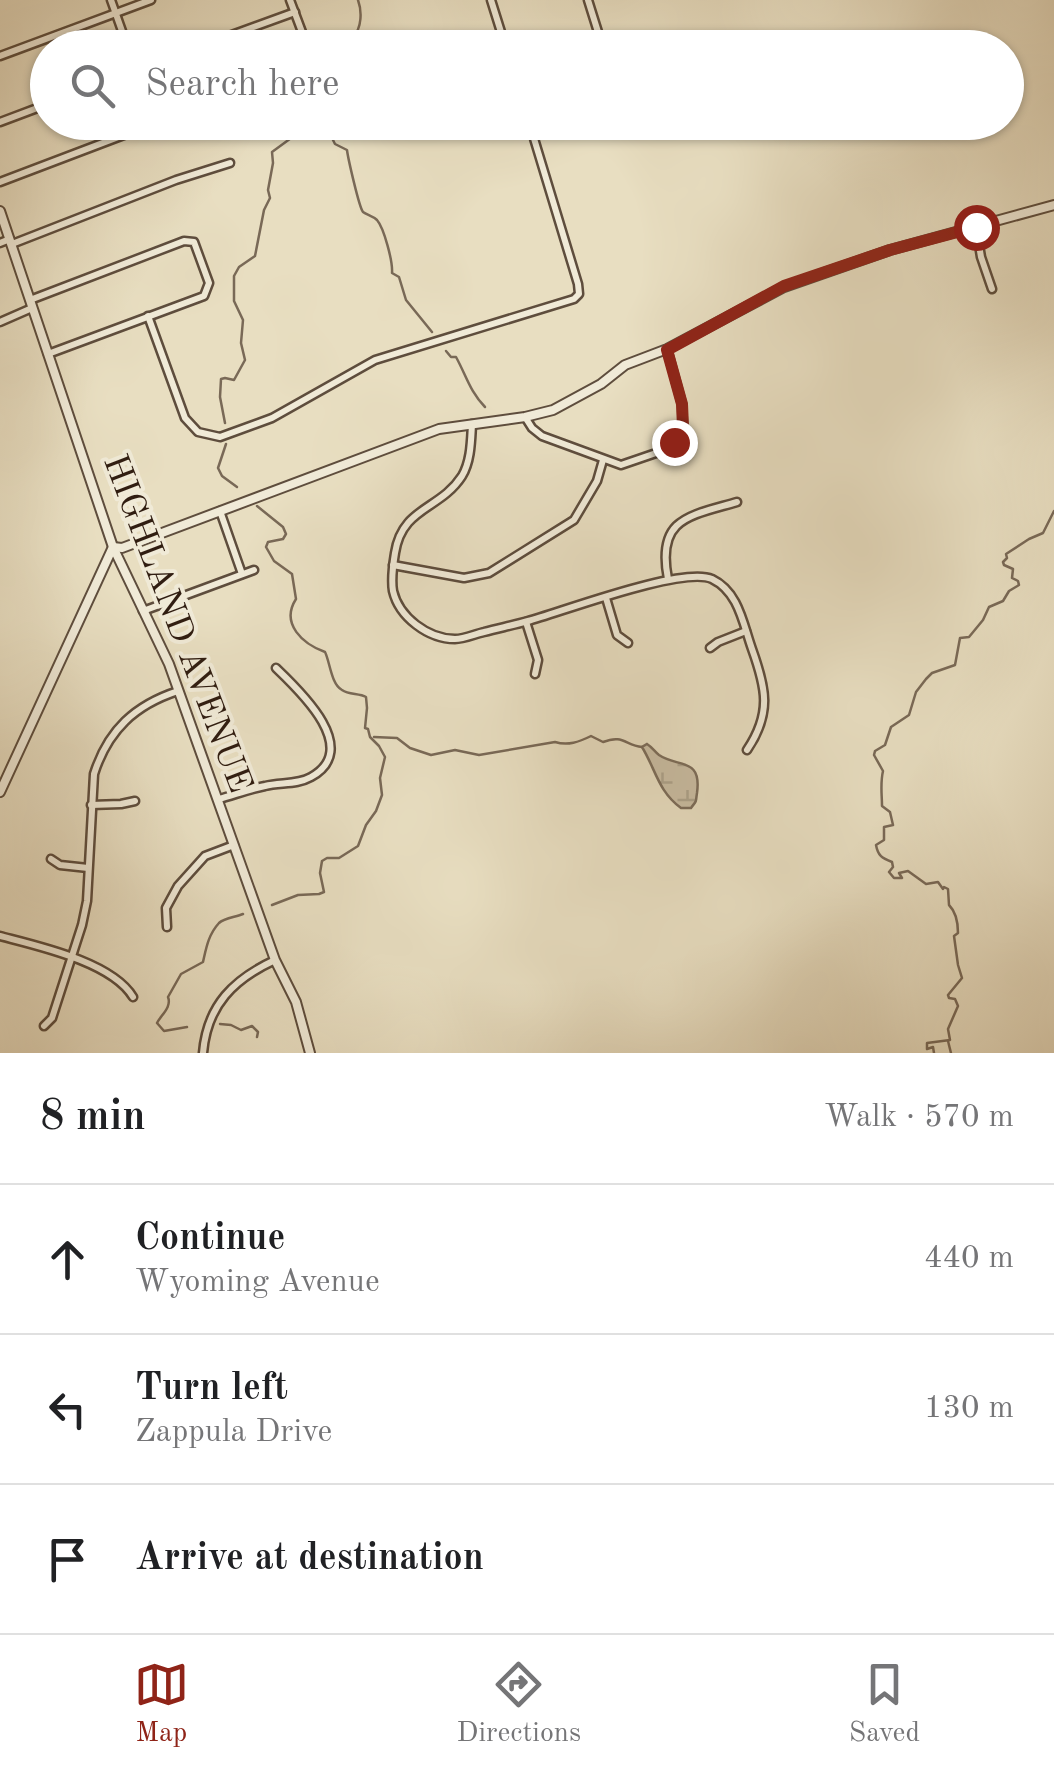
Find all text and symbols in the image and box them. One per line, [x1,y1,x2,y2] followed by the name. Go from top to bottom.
[30,30,1024,140] search box
[65,58,120,113] icon: search
[145,66,340,104] text: Search here
[954,205,1000,251] route start
[652,420,698,466] route end
[96,450,257,798] street label: HIGHLAND AVENUE
[40,1097,146,1139] text: 8 min
[824,1102,1014,1134] text: Walk · 570 m
[135,1220,285,1258] text: Continue
[40,1232,95,1287] icon: ahead
[924,1243,1014,1275] text: 440 m
[135,1267,380,1299] text: Wyoming Avenue
[135,1370,288,1408] text: Turn left
[40,1382,95,1437] icon: left
[924,1393,1014,1425] text: 130 m
[135,1417,332,1449] text: Zappula Drive
[40,1532,95,1587] icon: arrive
[135,1540,484,1578] text: Arrive at destination
[134,1657,189,1752] tab: Map
[457,1657,581,1752] tab: Directions
[849,1657,920,1752] tab: Saved

